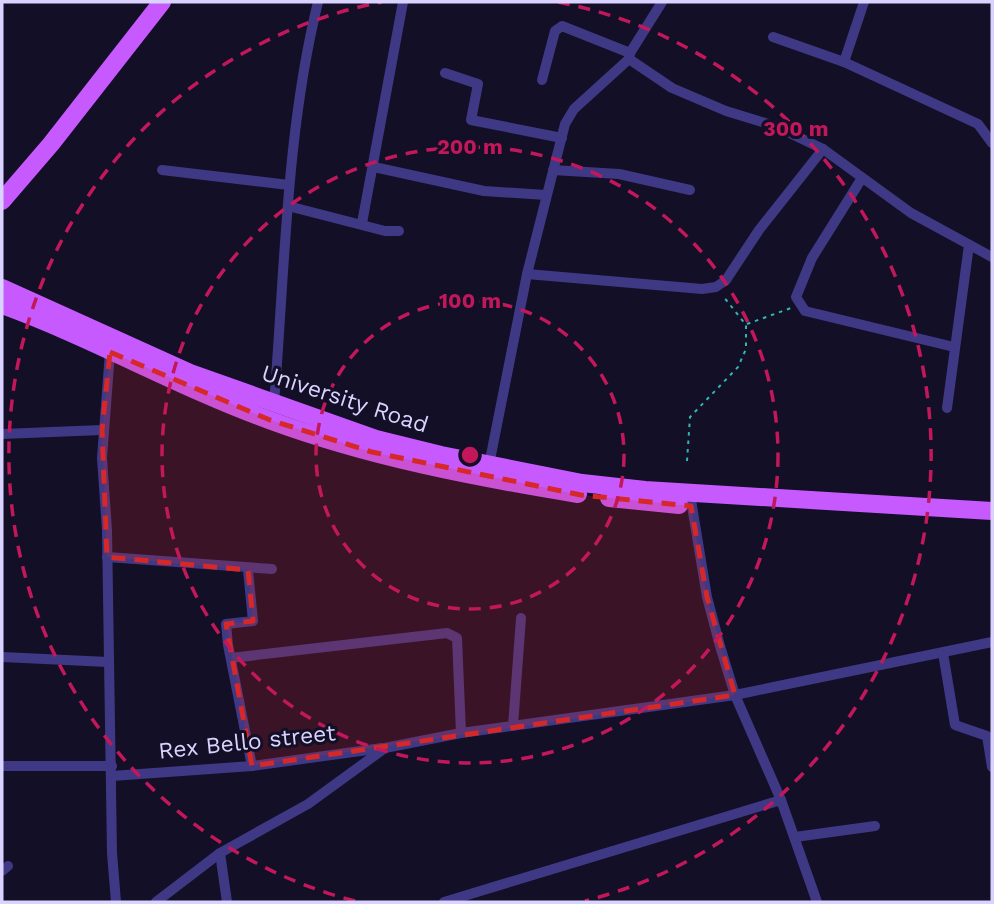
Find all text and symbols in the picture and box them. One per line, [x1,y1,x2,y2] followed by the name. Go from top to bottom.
[763,116,829,141] text: 300 m
[437,134,503,159] text: 200 m
[439,288,501,313] text: 100 m
[258,359,432,439] street label: University Road
[458,443,482,467] centre of rings
[157,719,337,765] street label: Rex Bello street

